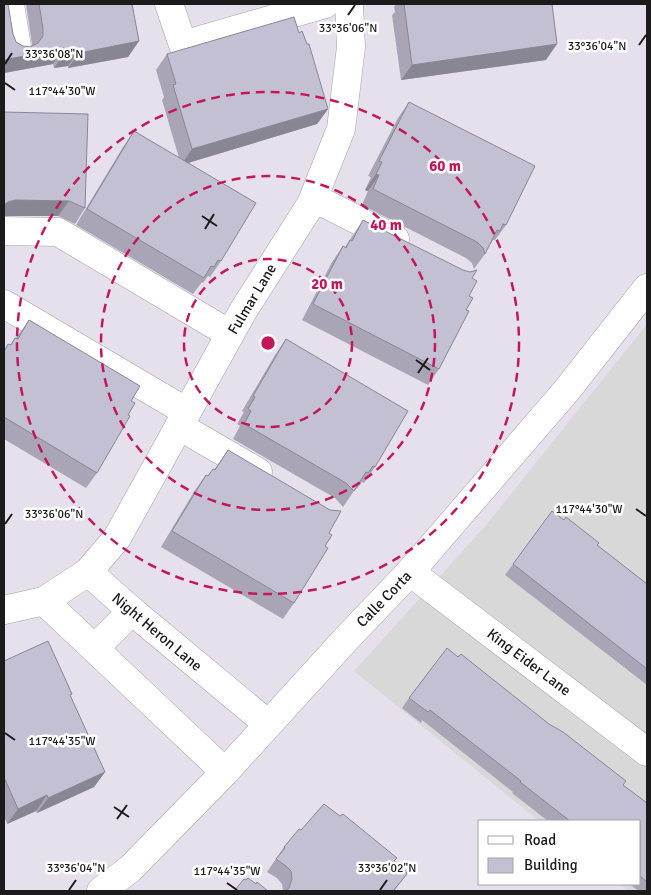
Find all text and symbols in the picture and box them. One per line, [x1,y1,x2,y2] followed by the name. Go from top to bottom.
[319,21,377,36] text: 33°36'06"N
[568,39,626,54] text: 33°36'04"N
[25,47,83,62] text: 33°36'08"N
[28,84,96,99] text: 117°44'30"W
[429,157,461,175] text: 60 m
[370,216,402,234] text: 40 m
[224,260,280,338] street label: Fulmar Lane
[311,275,343,293] text: 20 m
[259,334,277,352] centre of rings
[555,502,623,517] text: 117°44'30"W
[25,507,83,522] text: 33°36'06"N
[353,567,415,631] street label: Calle Corta
[108,589,206,675] street label: Night Heron Lane
[484,625,574,699] street label: King Eider Lane
[28,734,96,749] text: 117°44'35"W
[478,820,641,885] legend
[524,831,556,849] text: Road
[524,856,578,874] text: Building
[47,861,105,876] text: 33°36'04"N
[358,861,416,876] text: 33°36'02"N
[193,864,261,879] text: 117°44'35"W

